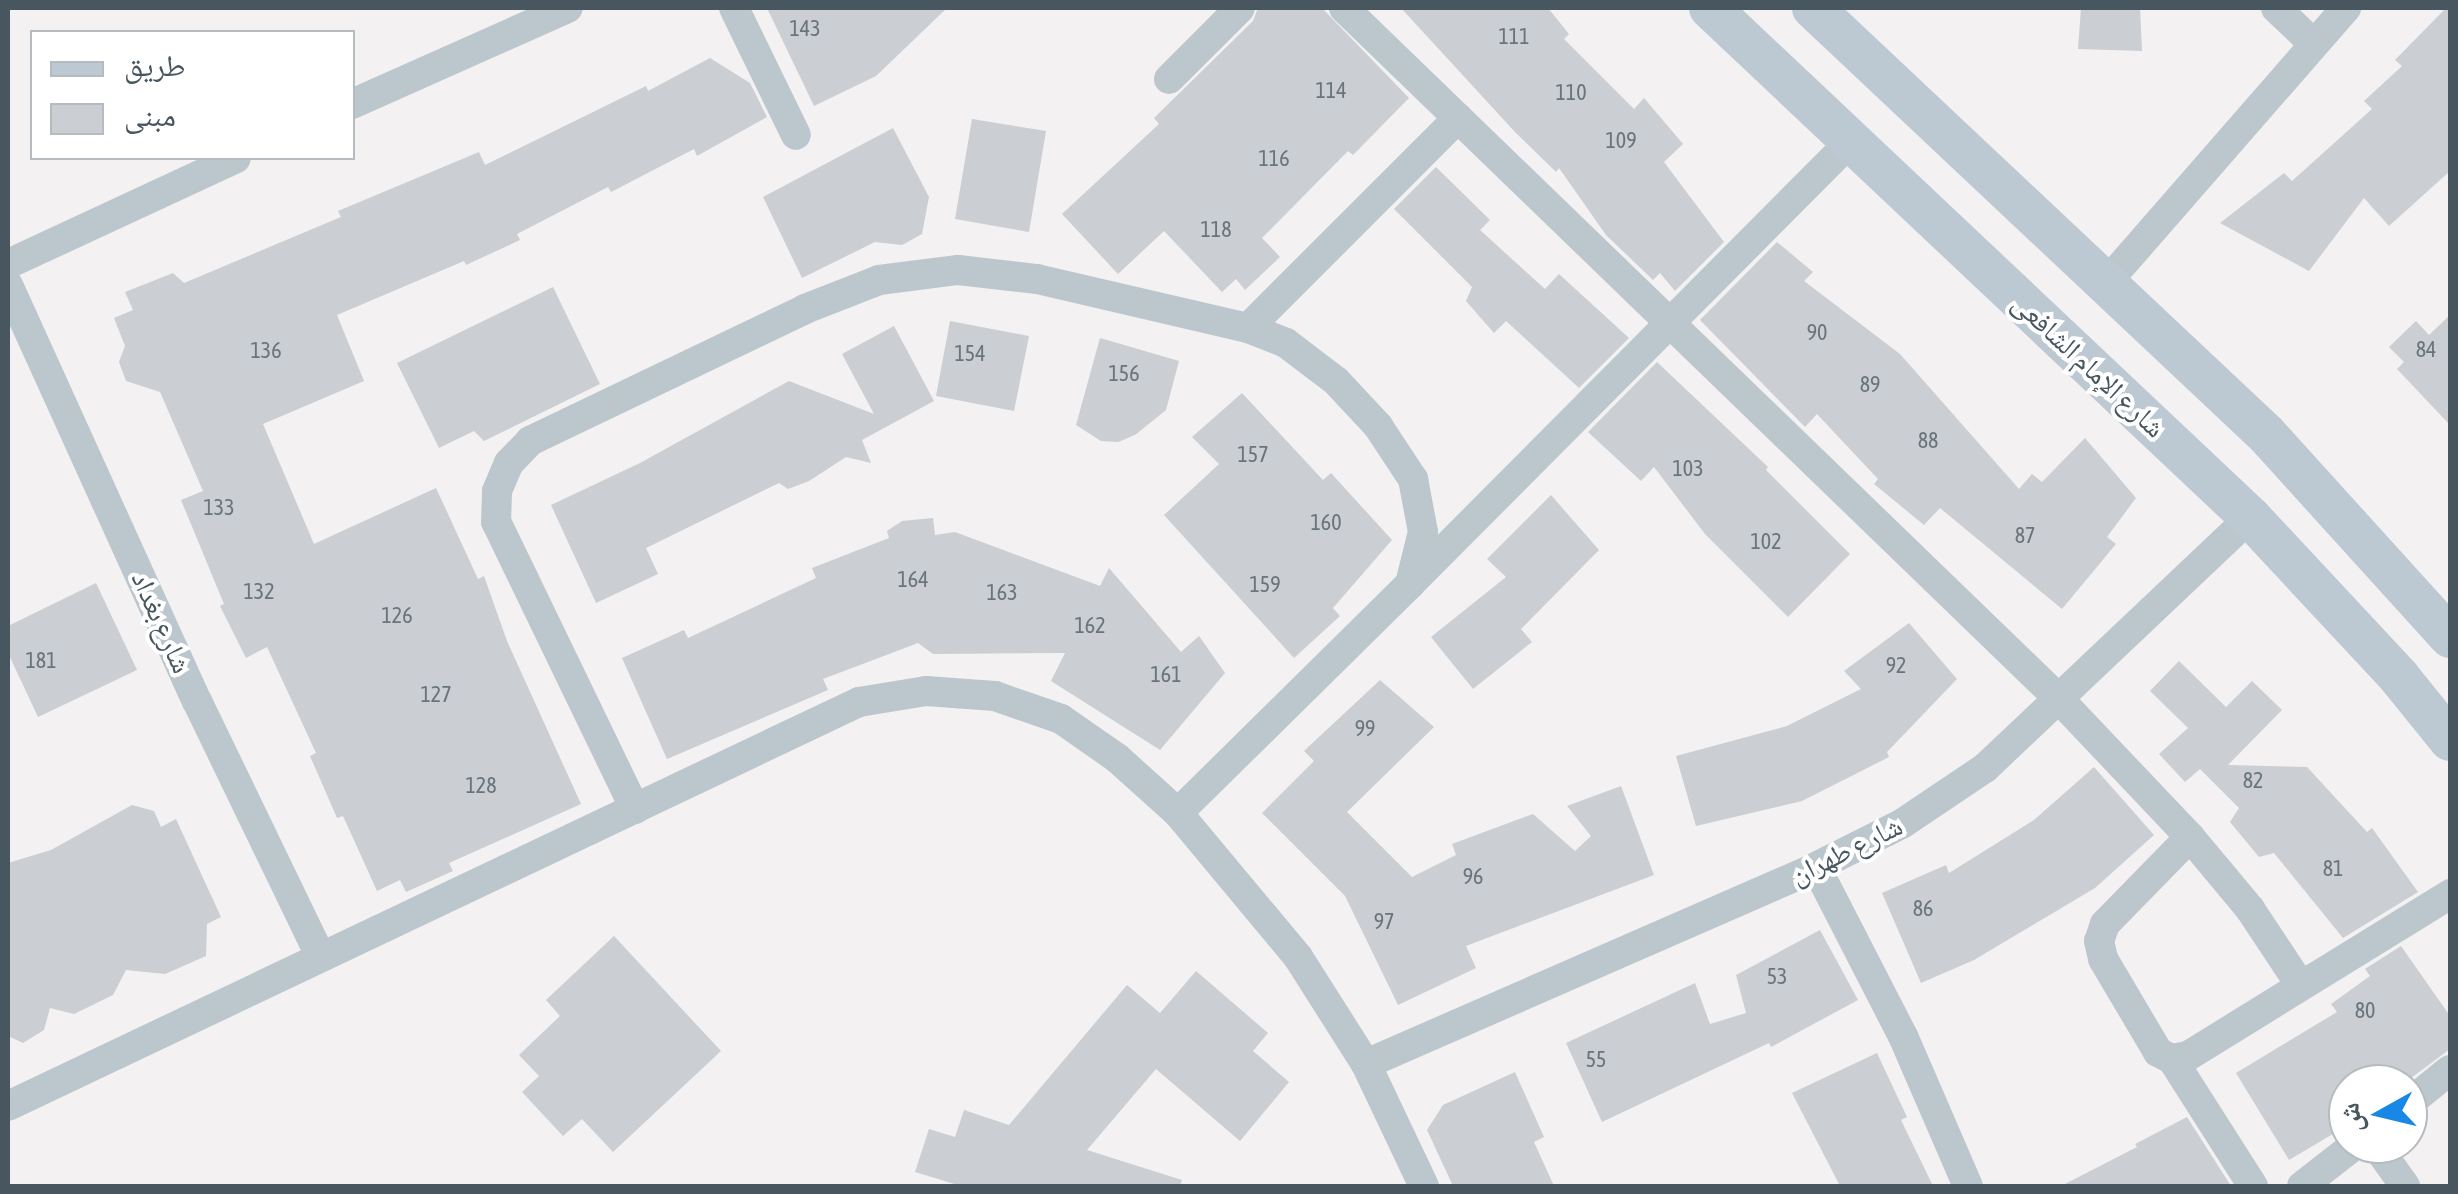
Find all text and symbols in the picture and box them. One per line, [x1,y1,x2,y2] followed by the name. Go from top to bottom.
[789,16,821,42] house number: 143
[1498,24,1530,50] house number: 111
[30,30,355,160] legend
[124,48,185,82] text: طريق
[1315,78,1347,104] house number: 114
[1555,80,1587,106] house number: 110
[124,98,176,132] text: مبنى
[1605,128,1637,154] house number: 109
[1258,146,1290,172] house number: 116
[1200,217,1232,243] house number: 118
[2006,286,2172,444] street label: شارع الإمام الشافعى
[1807,320,1827,346] house number: 90
[2416,337,2436,363] house number: 84
[250,338,282,364] house number: 136
[954,341,986,367] house number: 154
[1108,361,1140,387] house number: 156
[1860,372,1880,398] house number: 89
[1918,428,1938,454] house number: 88
[1237,442,1269,468] house number: 157
[1672,456,1704,482] house number: 103
[203,495,235,521] house number: 133
[1310,510,1342,536] house number: 160
[2015,523,2035,549] house number: 87
[1750,529,1782,555] house number: 102
[125,566,199,678] street label: شارع بغداد
[897,567,929,593] house number: 164
[1249,572,1281,598] house number: 159
[243,579,275,605] house number: 132
[986,580,1018,606] house number: 163
[381,603,413,629] house number: 126
[1074,613,1106,639] house number: 162
[25,648,57,674] house number: 181
[1886,653,1906,679] house number: 92
[1150,662,1182,688] house number: 161
[420,682,452,708] house number: 127
[1355,716,1375,742] house number: 99
[2243,768,2263,794] house number: 82
[465,773,497,799] house number: 128
[1784,808,1908,892] street label: شارع طهران
[2323,856,2343,882] house number: 81
[1463,864,1483,890] house number: 96
[1913,896,1933,922] house number: 86
[1374,909,1394,935] house number: 97
[1767,964,1787,990] house number: 53
[2355,998,2375,1024] house number: 80
[1586,1047,1606,1073] house number: 55
[2328,1064,2428,1164] north arrow
[2332,1101,2368,1135] text: ش

